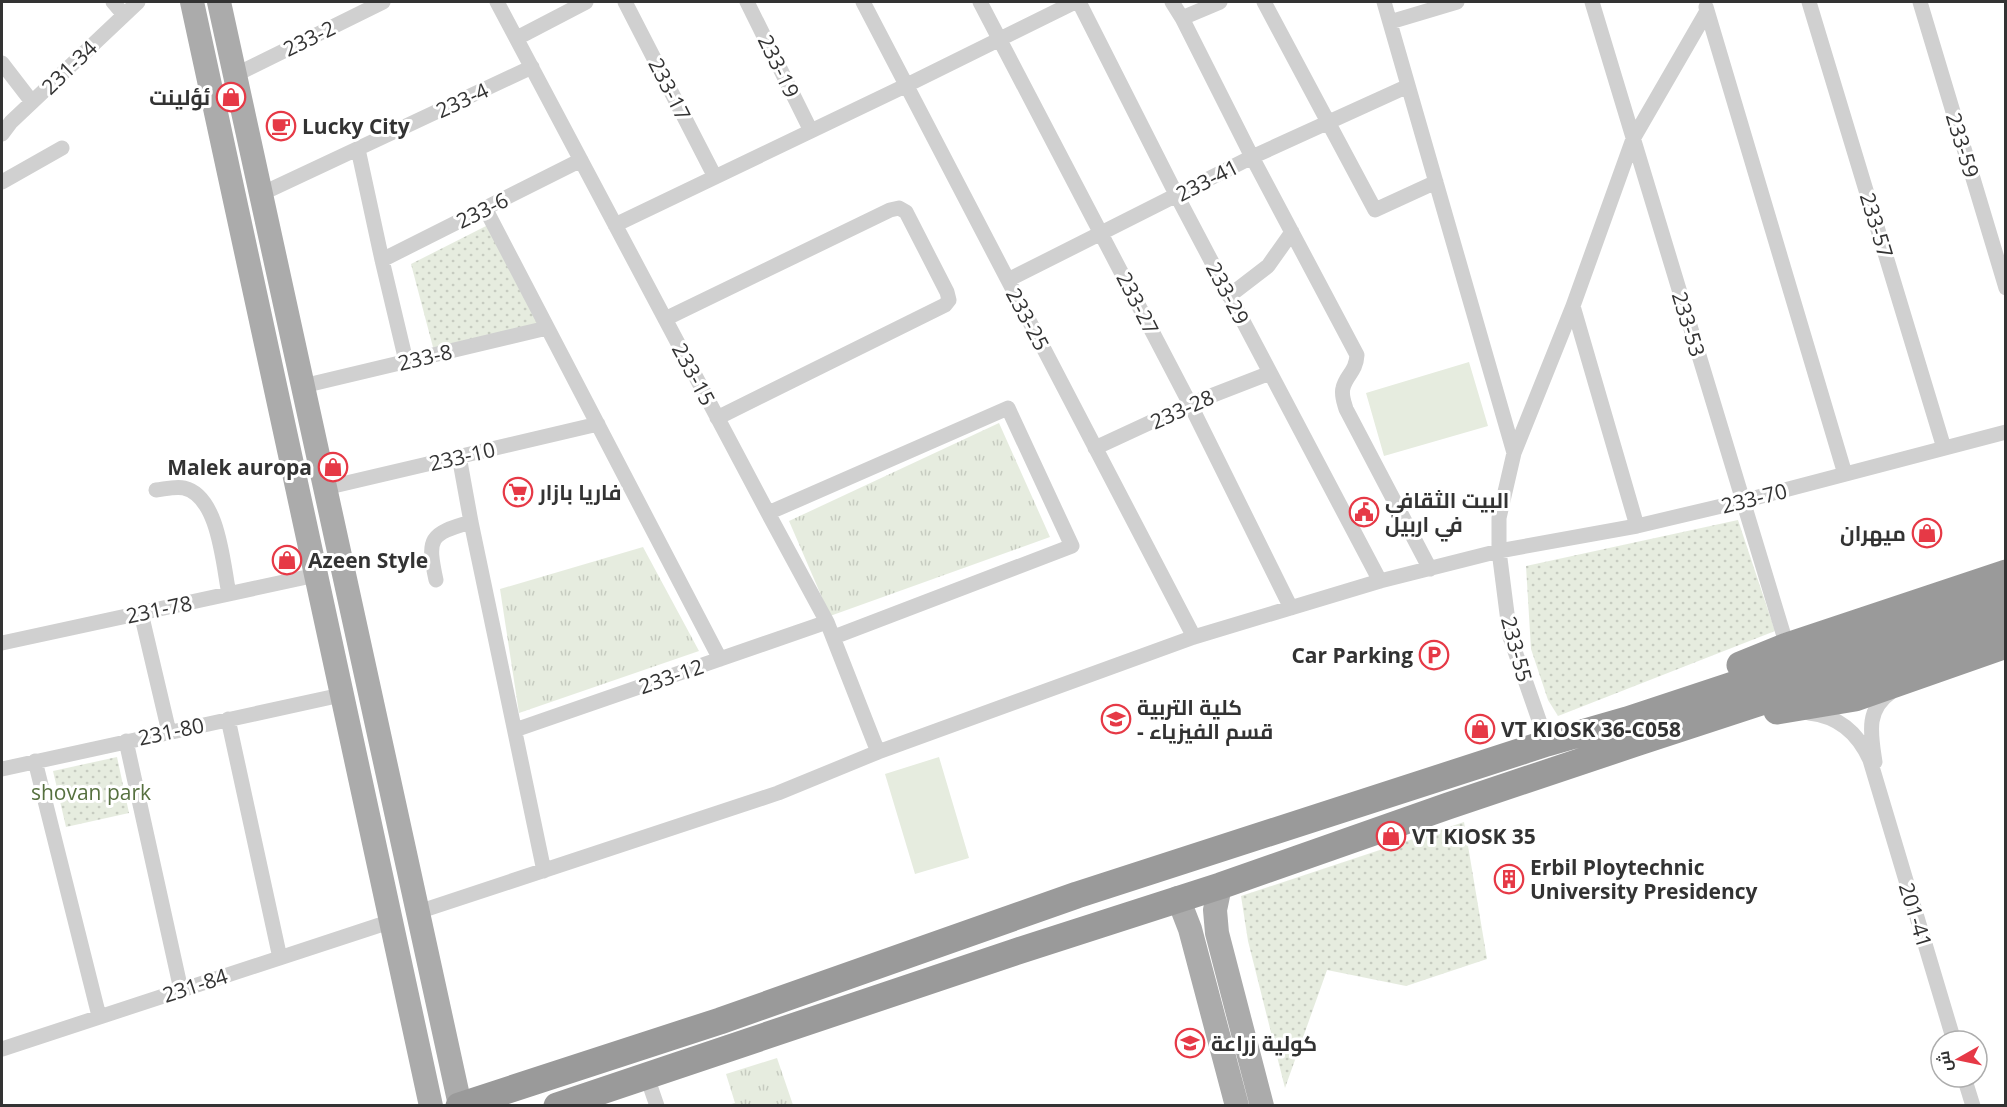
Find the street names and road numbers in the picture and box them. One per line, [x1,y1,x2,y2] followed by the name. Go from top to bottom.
[278,13,340,63] street label: 233-2
[752,30,806,102] street label: 233-19
[35,34,103,100] street label: 231-34
[642,53,698,125] street label: 233-17
[431,76,493,124] street label: 233-4
[1940,109,1986,181] street label: 233-59
[1171,152,1243,208] street label: 233-41
[451,185,513,235] street label: 233-6
[1854,189,1900,261] street label: 233-57
[1200,257,1256,329] street label: 233-29
[1110,267,1166,339] street label: 233-27
[1000,283,1056,355] street label: 233-25
[1666,288,1712,360] street label: 233-53
[395,337,455,377] street label: 233-8
[666,338,722,410] street label: 233-15
[1146,383,1218,435] street label: 233-28
[426,435,498,477] street label: 233-10
[1718,476,1790,520] street label: 233-70
[123,588,195,630] street label: 231-78
[1495,613,1539,685] street label: 233-55
[635,652,707,700] street label: 233-12
[135,710,207,752] street label: 231-80
[1893,879,1939,951] street label: 201-41
[159,961,231,1009] street label: 231-84

